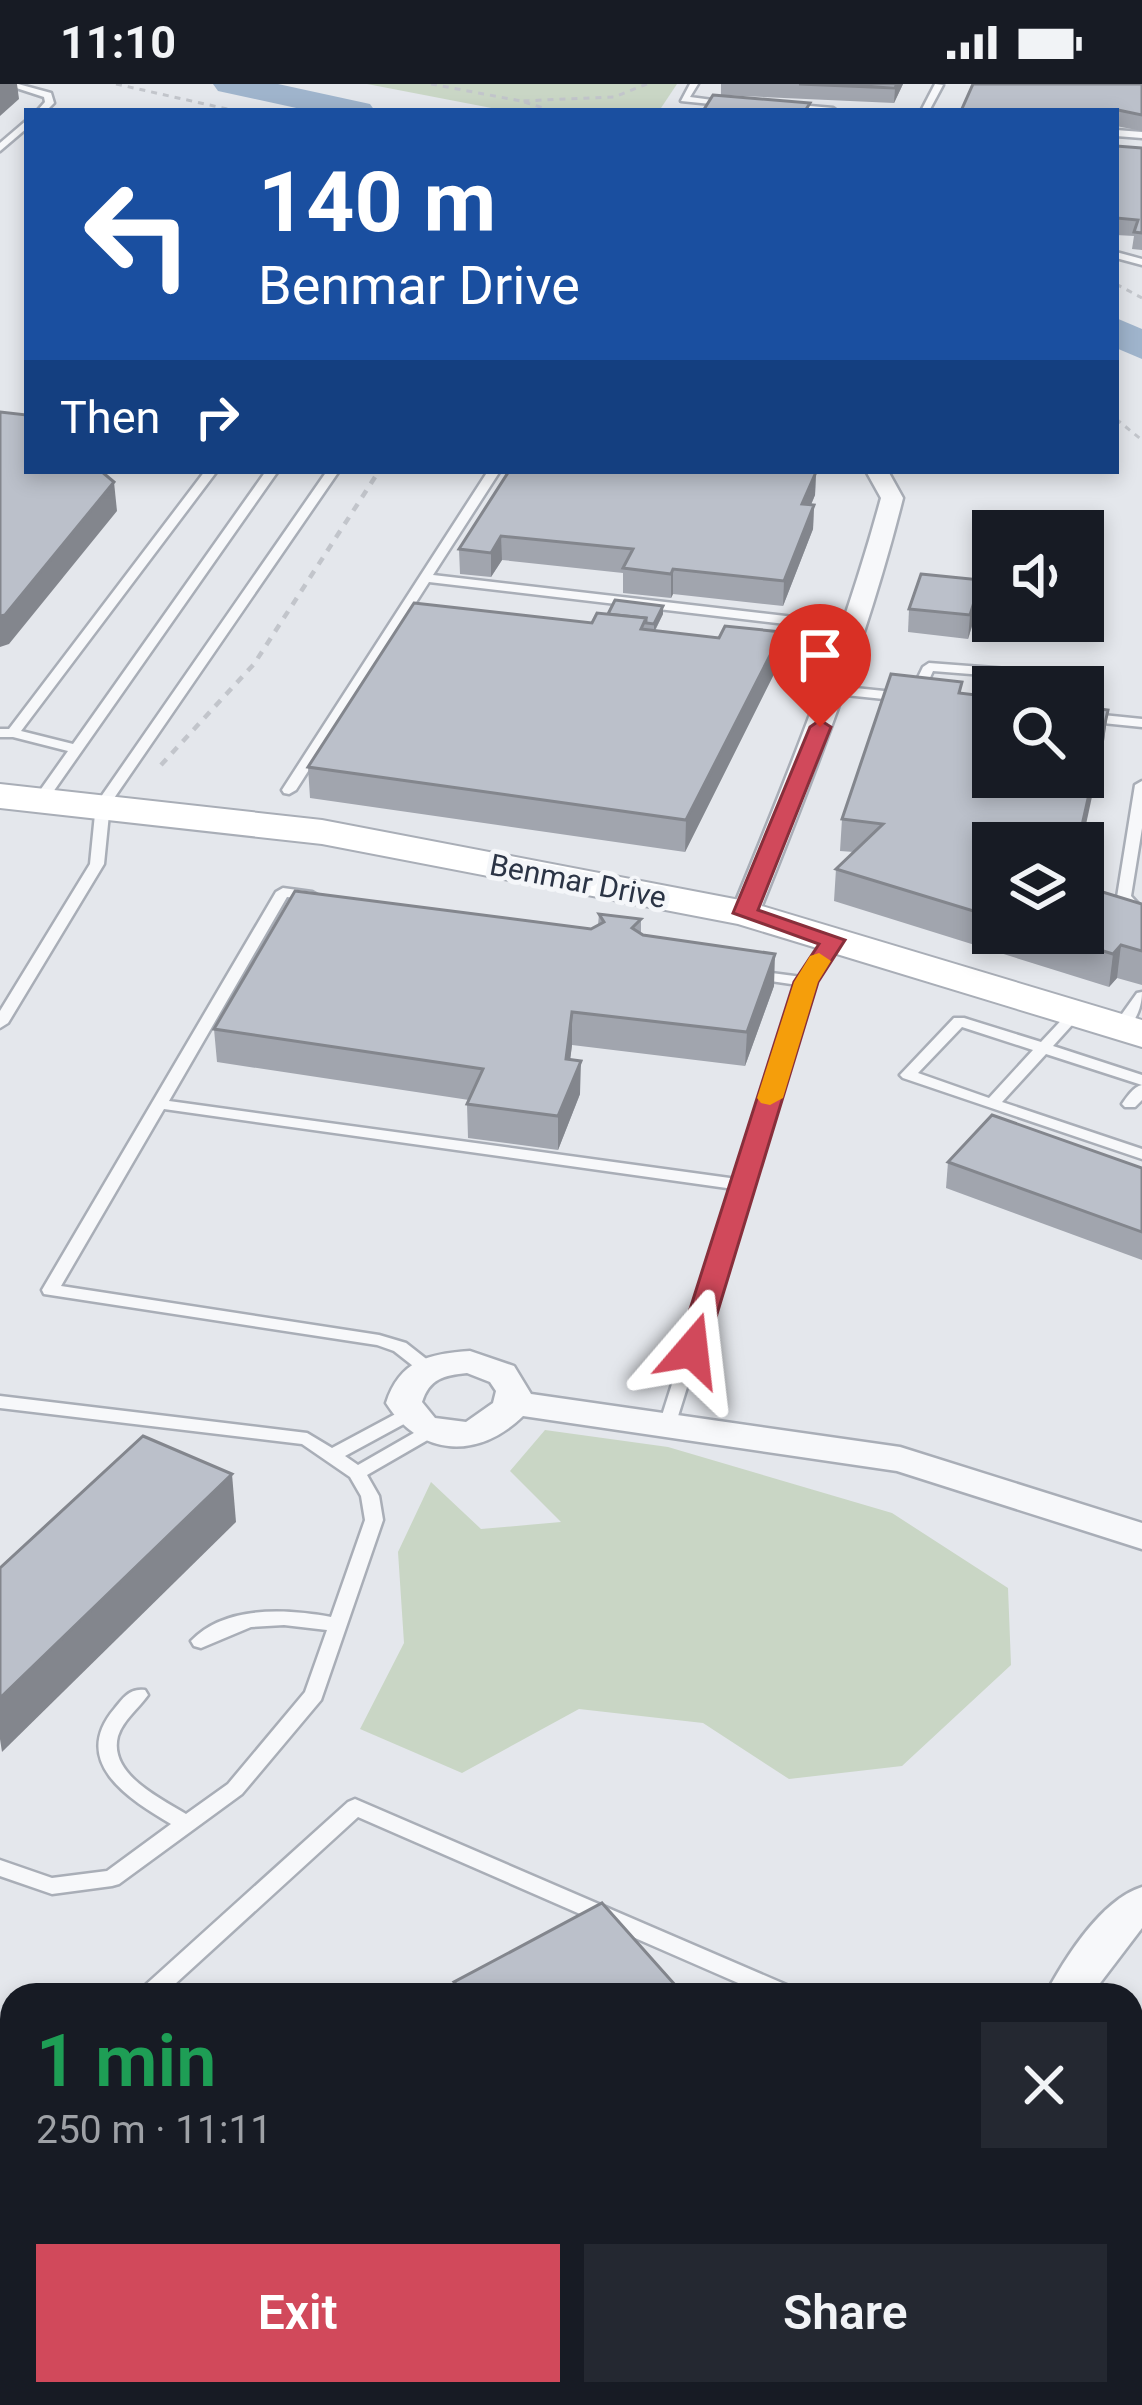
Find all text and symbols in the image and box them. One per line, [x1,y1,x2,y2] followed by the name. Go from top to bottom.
[60,16,176,69] text: 11:10
[258,153,496,252] text: 140 m
[60,156,216,312] icon: left
[258,254,580,317] text: Benmar Drive
[184,384,250,450] icon: right
[60,391,160,444] text: Then
[972,510,1104,954] map controls
[972,510,1104,642] button: sound
[769,604,871,727] pin
[787,622,853,688] icon: arrive
[972,666,1104,798] button: search
[972,822,1104,954] button: layers
[487,847,669,915] street label: Benmar Drive
[629,1287,755,1413] position arrow
[36,2019,217,2104] text: 1 min
[981,2022,1107,2148] button: close
[36,2107,272,2153] text: 250 m · 11:11
[36,2244,560,2382] button: Exit
[584,2244,1107,2382] button: Share

